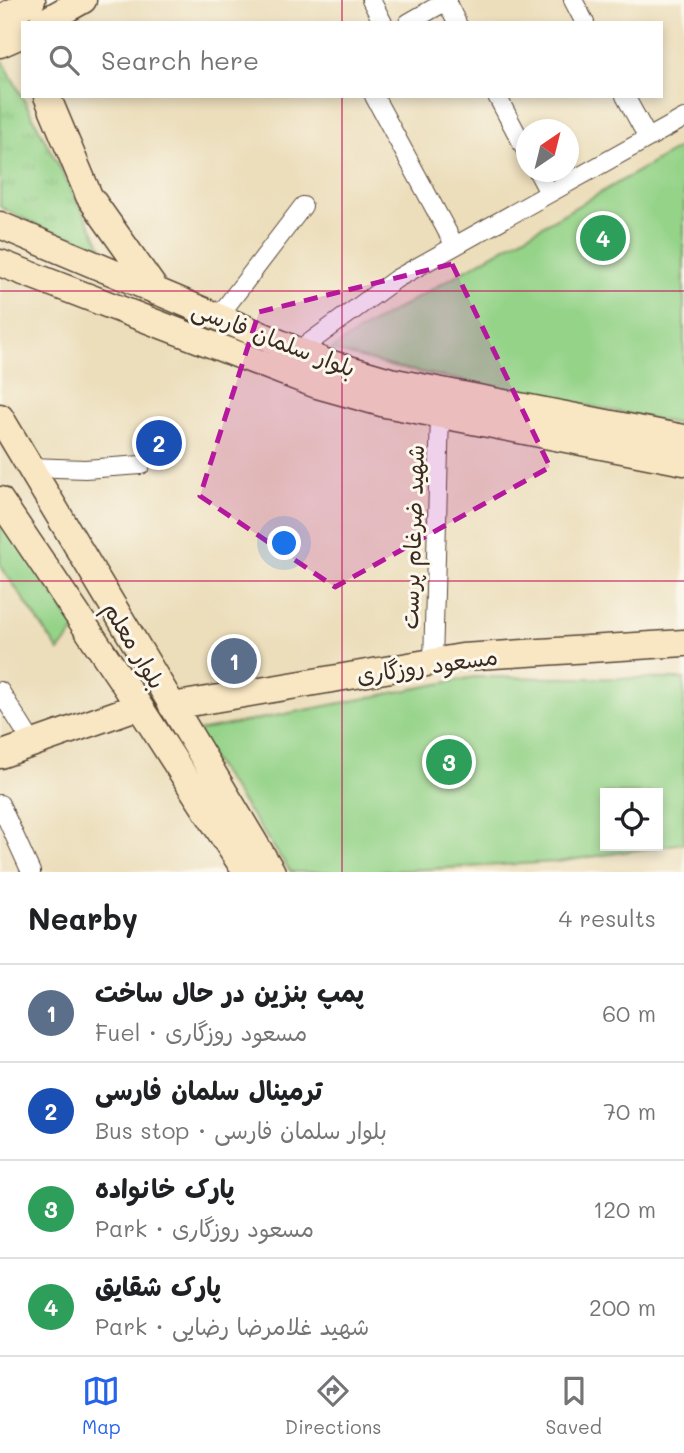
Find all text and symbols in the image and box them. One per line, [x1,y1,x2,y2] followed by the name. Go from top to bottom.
[21,21,663,98] search box
[45,41,83,79] icon: search
[101,43,259,77] text: Search here
[516,119,579,182] north arrow
[580,212,626,264] pin: 4
[188,293,360,384] street label: بلوار سلمان فارسی
[136,417,182,469] pin: 2
[394,444,434,630] street label: شهید ضرغام پرست
[267,526,301,560] your location
[94,596,173,696] street label: بلوار معلم
[211,635,257,687] pin: 1
[355,640,500,691] street label: مسعود روزگاری
[426,736,472,788] pin: 3
[600,788,663,851] map controls
[600,788,663,851] button: locate
[28,898,138,938] text: Nearby
[559,903,656,933] text: 4 results
[95,975,364,1009] text: پمپ بنزین در حال ساخت
[46,998,56,1028] text: 1
[602,998,656,1028] text: 60 m
[95,1017,307,1047] text: Fuel · مسعود روزگاری
[95,1073,322,1107] text: ترمینال سلمان فارسی
[45,1096,57,1126] text: 2
[603,1096,656,1126] text: 70 m
[95,1115,387,1145] text: Bus stop · بلوار سلمان فارسی
[95,1171,235,1205] text: پارک خانواده
[44,1194,58,1224] text: 3
[593,1194,656,1224] text: 120 m
[95,1213,314,1243] text: Park · مسعود روزگاری
[95,1269,221,1303] text: پارک شقایق
[44,1292,58,1322] text: 4
[589,1292,656,1322] text: 200 m
[95,1311,369,1341] text: Park · شهید غلامرضا رضایی
[82,1372,121,1439] tab: Map
[285,1372,381,1439] tab: Directions
[546,1372,602,1439] tab: Saved

